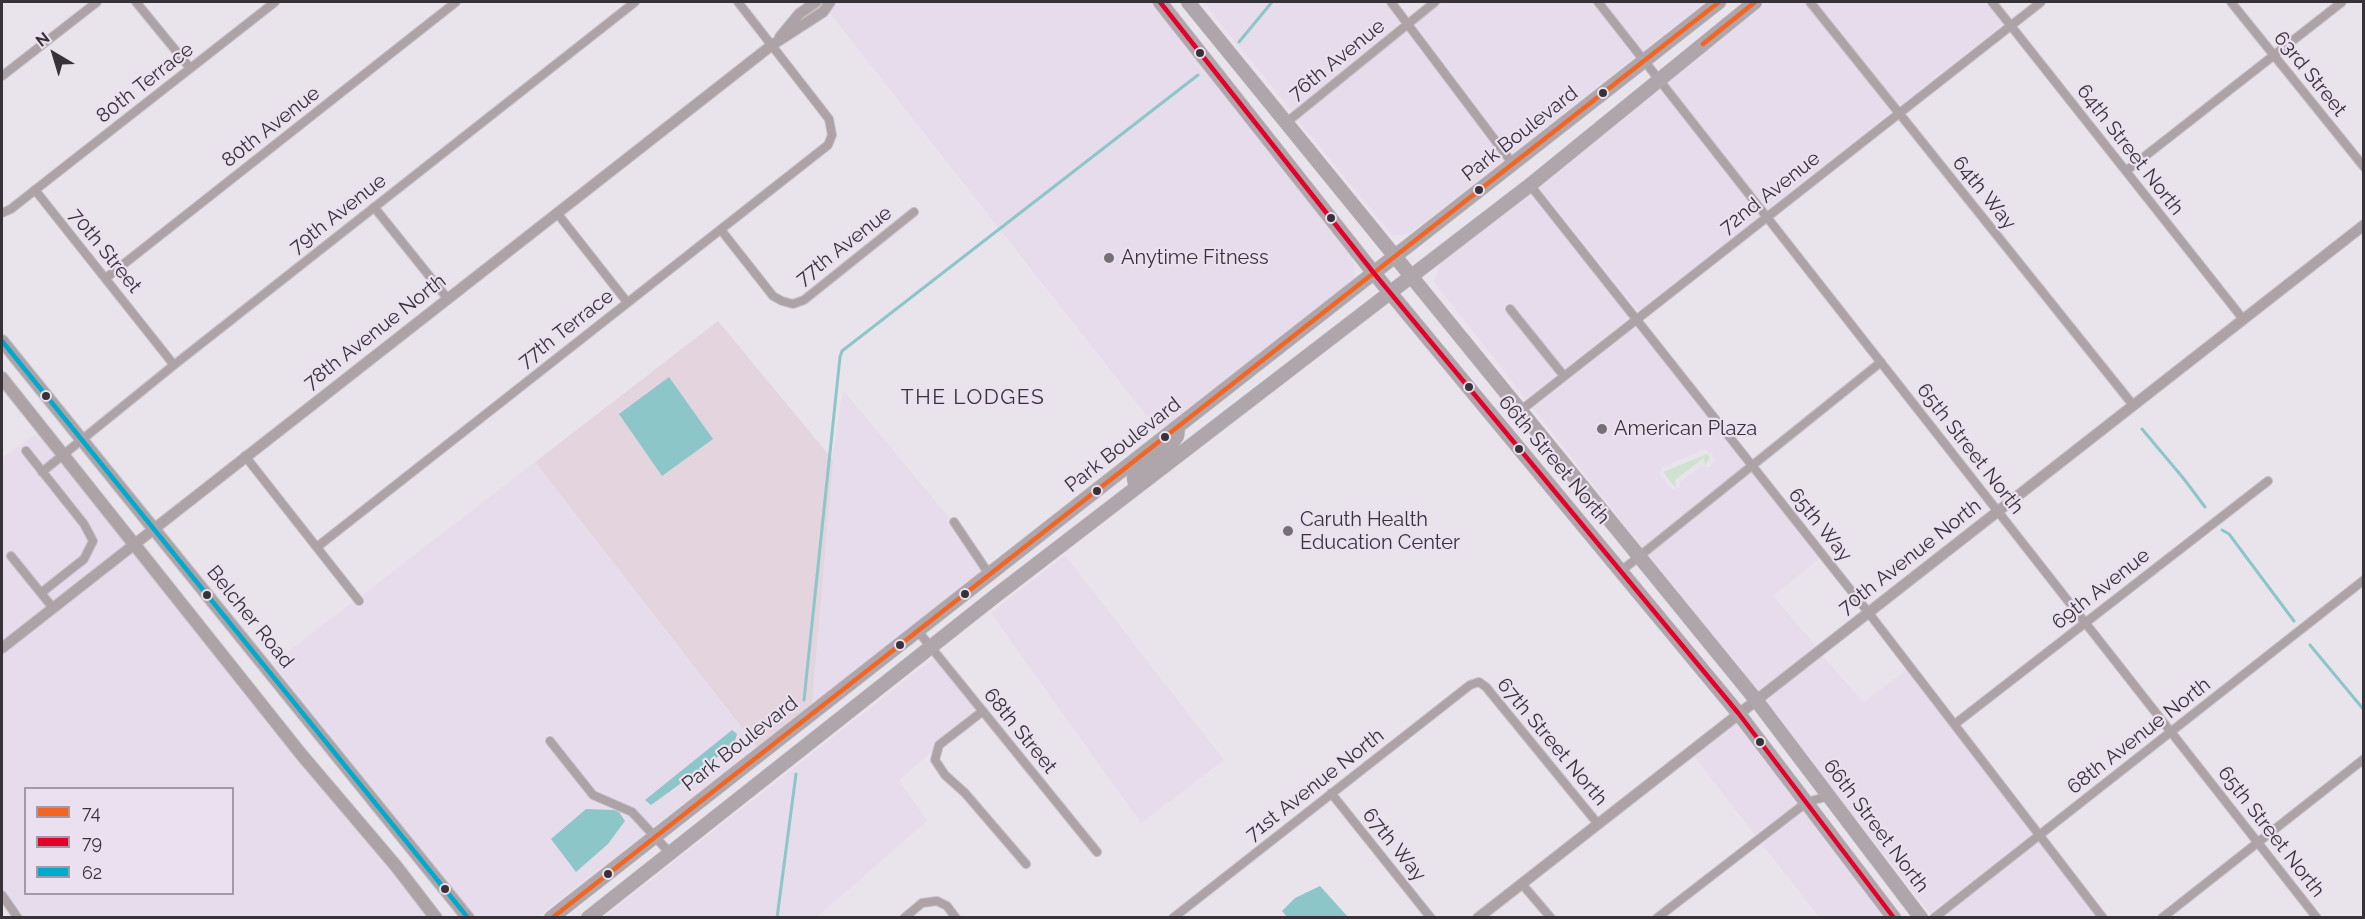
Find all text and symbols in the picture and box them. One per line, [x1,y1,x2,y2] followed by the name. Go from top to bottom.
[1284,14,1390,106] street label: 76th Avenue
[24,24,84,84] north arrow
[2268,27,2352,121] street label: 63rd Street
[32,28,53,51] text: N
[92,38,198,128] street label: 80th Terrace
[1194,47,1206,59] unlabelled marker
[2071,80,2189,220] street label: 64th Street North
[217,81,325,173] street label: 80th Avenue
[1457,81,1583,187] street label: Park Boulevard
[1597,87,1609,99] unlabelled marker
[1715,146,1825,240] street label: 72nd Avenue
[1947,151,2021,235] street label: 64th Way
[285,169,391,259] street label: 79th Avenue
[1473,184,1485,196] unlabelled marker
[791,201,897,291] street label: 77th Avenue
[64,204,146,298] street label: 70th Street
[1325,212,1337,224] unlabelled marker
[1121,246,1269,270] place label: Anytime Fitness
[1102,251,1116,265] marker: Anytime Fitness
[299,269,451,395] street label: 78th Avenue North
[514,284,618,374] street label: 77th Terrace
[1911,379,2029,519] street label: 65th Street North
[1463,381,1475,393] unlabelled marker
[901,385,1045,411] district label: THE LODGES
[40,390,52,402] unlabelled marker
[1493,391,1615,529] street label: 66th Street North
[1060,392,1186,498] street label: Park Boulevard
[1614,417,1757,441] place label: American Plaza
[1595,422,1609,436] marker: American Plaza
[1159,431,1171,443] unlabelled marker
[1513,443,1525,455] unlabelled marker
[1783,483,1857,567] street label: 65th Way
[1091,485,1103,497] unlabelled marker
[1834,494,1986,620] street label: 70th Avenue North
[1300,508,1460,555] place label: Caruth Health Education Center
[1281,524,1295,538] marker: Caruth Health Education Center
[2047,543,2155,635] street label: 69th Avenue
[201,561,299,673] street label: Belcher Road
[959,588,971,600] unlabelled marker
[201,589,213,601] unlabelled marker
[894,639,906,651] unlabelled marker
[1492,673,1612,811] street label: 67th Street North
[2063,673,2215,799] street label: 68th Avenue North
[978,683,1062,779] street label: 68th Street
[677,691,803,797] street label: Park Boulevard
[1241,724,1389,846] street label: 71st Avenue North
[1754,736,1766,748] unlabelled marker
[1818,755,1934,897] street label: 66th Street North
[2212,762,2330,902] street label: 65th Street North
[24,787,234,895] legend
[82,802,101,823] text: 74
[1357,803,1431,887] street label: 67th Way
[82,832,102,853] text: 79
[82,862,102,883] text: 62
[602,868,614,880] unlabelled marker
[439,883,451,895] unlabelled marker

